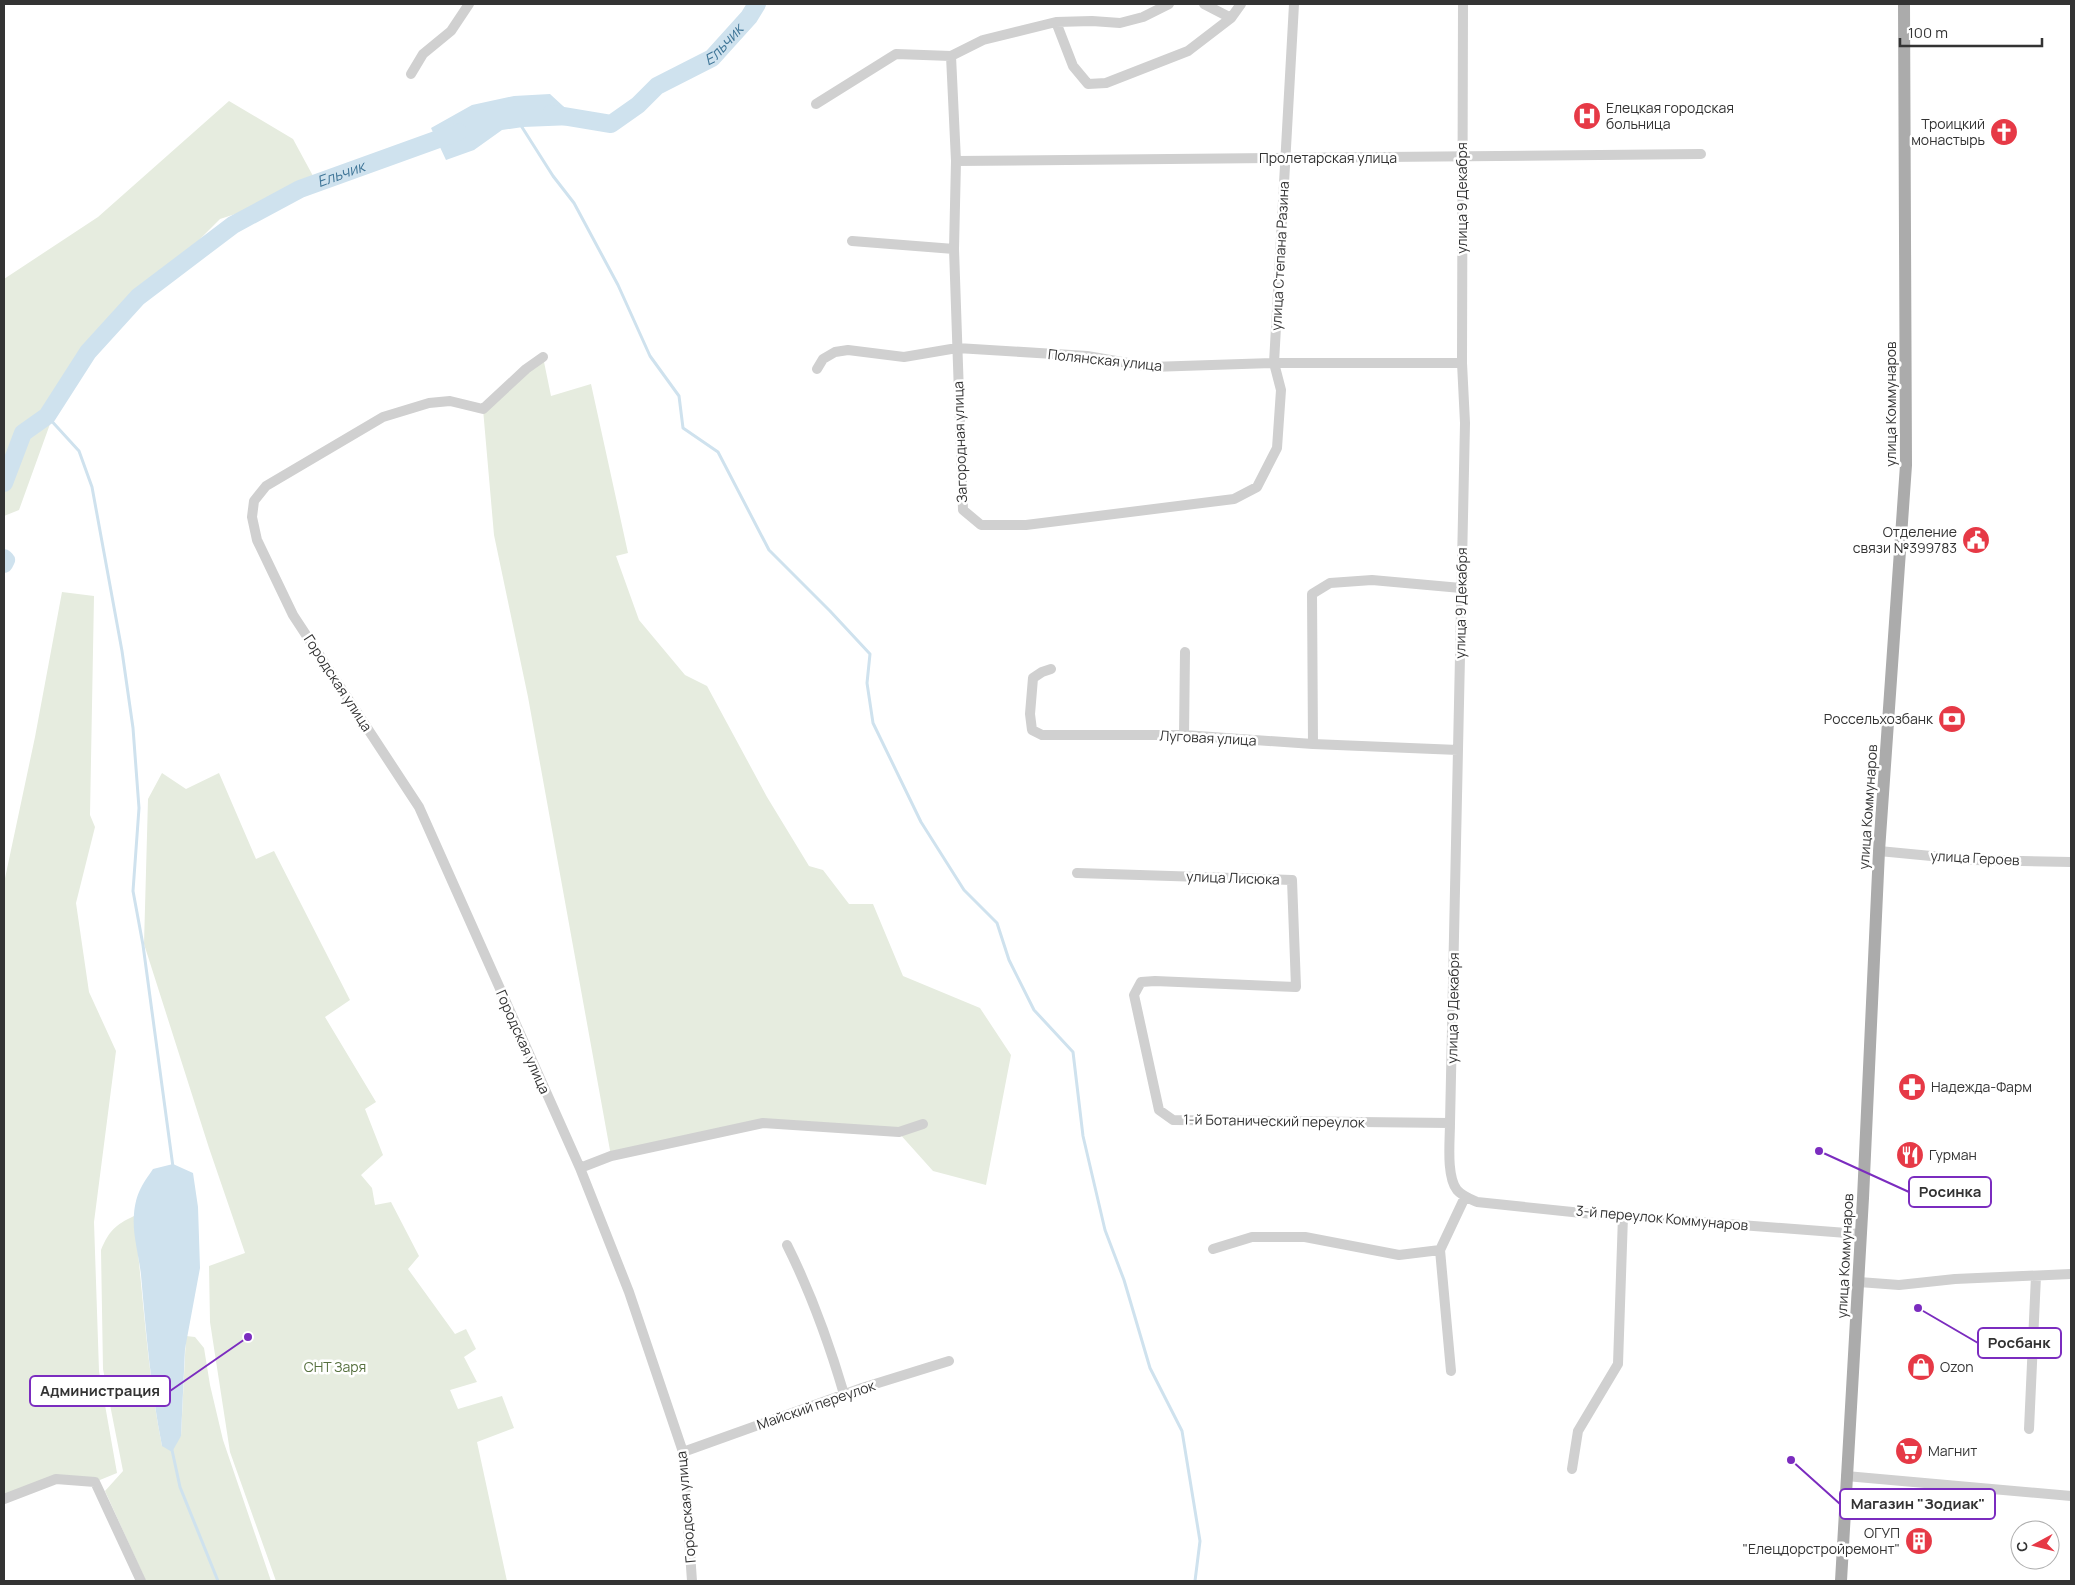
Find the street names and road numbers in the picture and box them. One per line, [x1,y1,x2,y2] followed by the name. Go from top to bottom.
[1452,142,1471,254] street label: улица 9 Декабря
[1259,148,1397,167] street label: Пролетарская улица
[1266,181,1293,331] street label: улица Степана Разина
[1881,341,1900,467] street label: улица Коммунаров
[1047,344,1163,375] street label: Полянская улица
[948,381,971,503] street label: Загородная улица
[1450,547,1471,659] street label: улица 9 Декабря
[300,631,377,735] street label: Городская улица
[1159,725,1257,750] street label: Луговая улица
[1854,743,1881,870] street label: улица Коммунаров
[1930,846,2021,869] street label: улица Героев
[1186,866,1280,889] street label: улица Лисюка
[1442,952,1463,1064] street label: улица 9 Декабря
[492,987,555,1097] street label: Городская улица
[1183,1109,1366,1132] street label: 1-й Ботанический переулок
[1832,1192,1857,1319] street label: улица Коммунаров
[1575,1201,1750,1235] street label: 3-й переулок Коммунаров
[754,1375,878,1434] street label: Майский переулок
[671,1450,700,1564] street label: Городская улица

